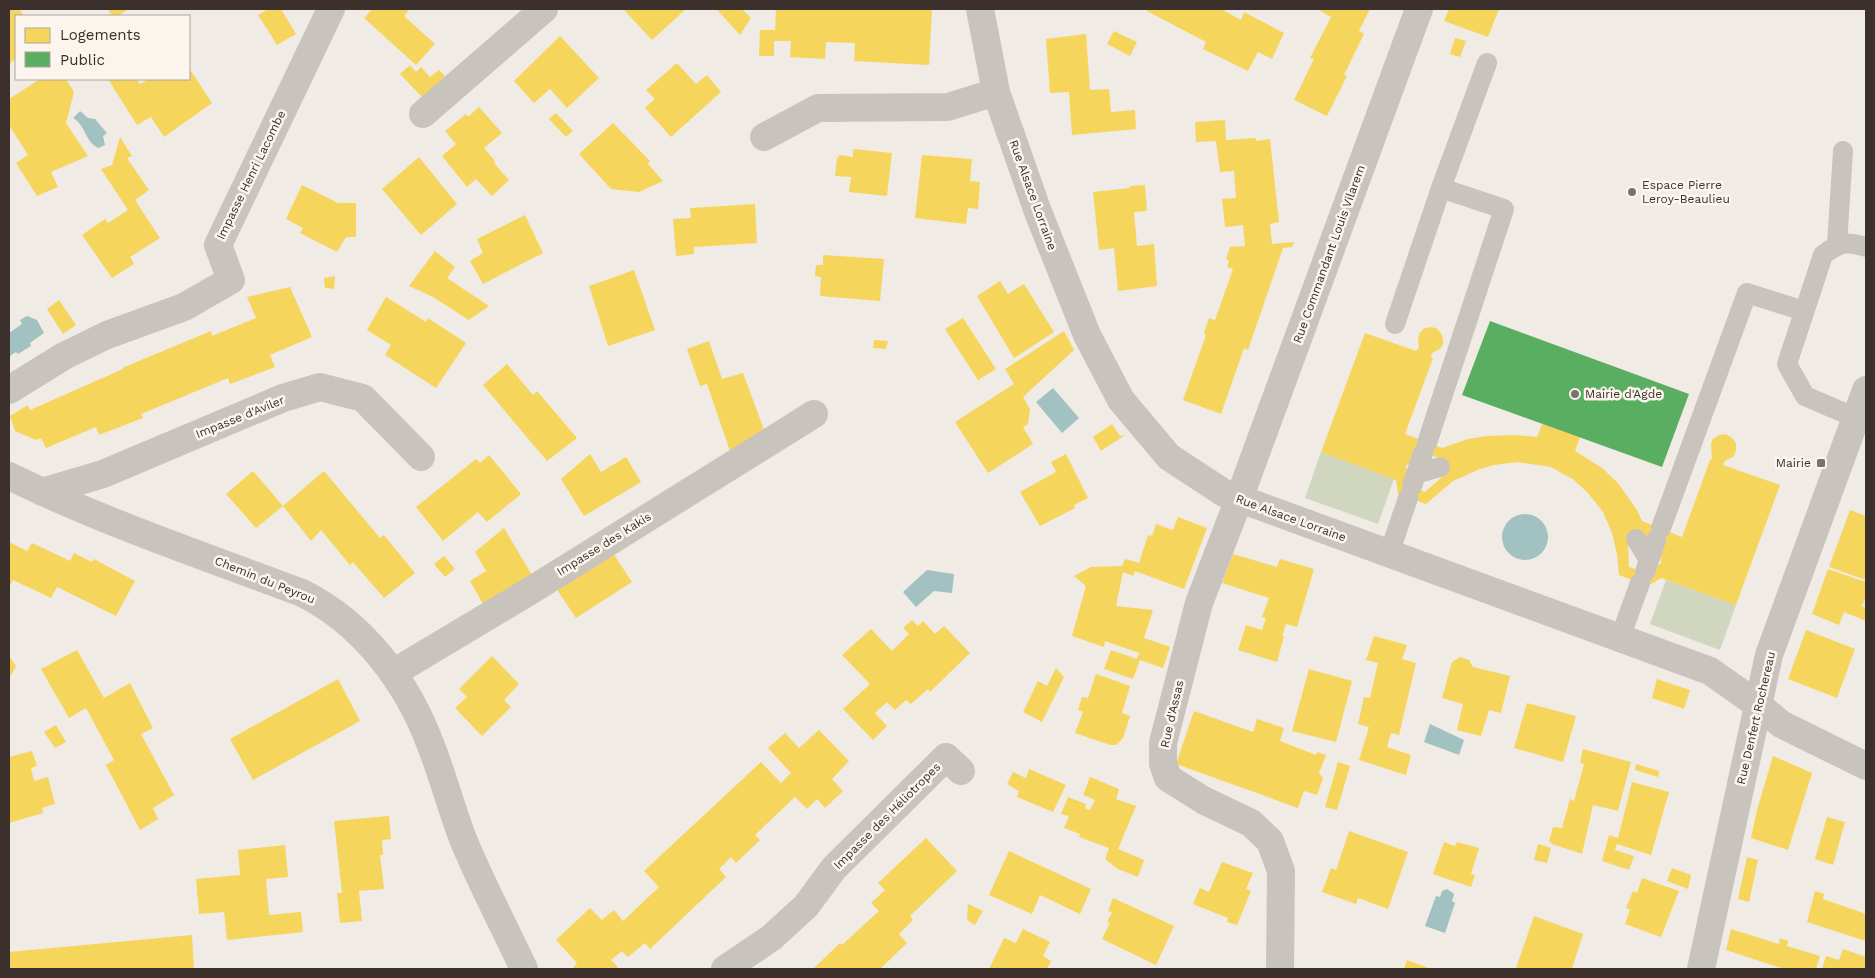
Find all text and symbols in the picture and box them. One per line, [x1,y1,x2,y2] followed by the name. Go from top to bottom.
[15,15,190,80] legend
[60,26,141,44] text: Logements
[60,51,105,69] text: Public
[214,108,288,242] street label: Impasse Henri Lacombe
[1007,138,1060,252] street label: Rue Alsace Lorraine
[1290,163,1368,345] street label: Rue Commandant Louis Vilarem
[1642,178,1730,206] place label: Espace Pierre Leroy-Beaulieu
[1626,186,1638,198] marker: Espace Pierre Leroy-Beaulieu
[1585,387,1662,401] place label: Mairie d'Agde
[1569,388,1581,400] marker: Mairie d'Agde
[194,393,287,441] street label: Impasse d'Aviler
[1776,456,1811,470] place label: Mairie
[1815,457,1827,469] marker: Mairie
[1234,492,1348,545] street label: Rue Alsace Lorraine
[554,509,654,579] street label: Impasse des Kakis
[213,553,317,607] street label: Chemin du Peyrou
[1734,650,1778,786] street label: Rue Denfert Rochereau
[1157,679,1187,749] street label: Rue d'Assas
[831,760,943,872] street label: Impasse des Héliotropes

